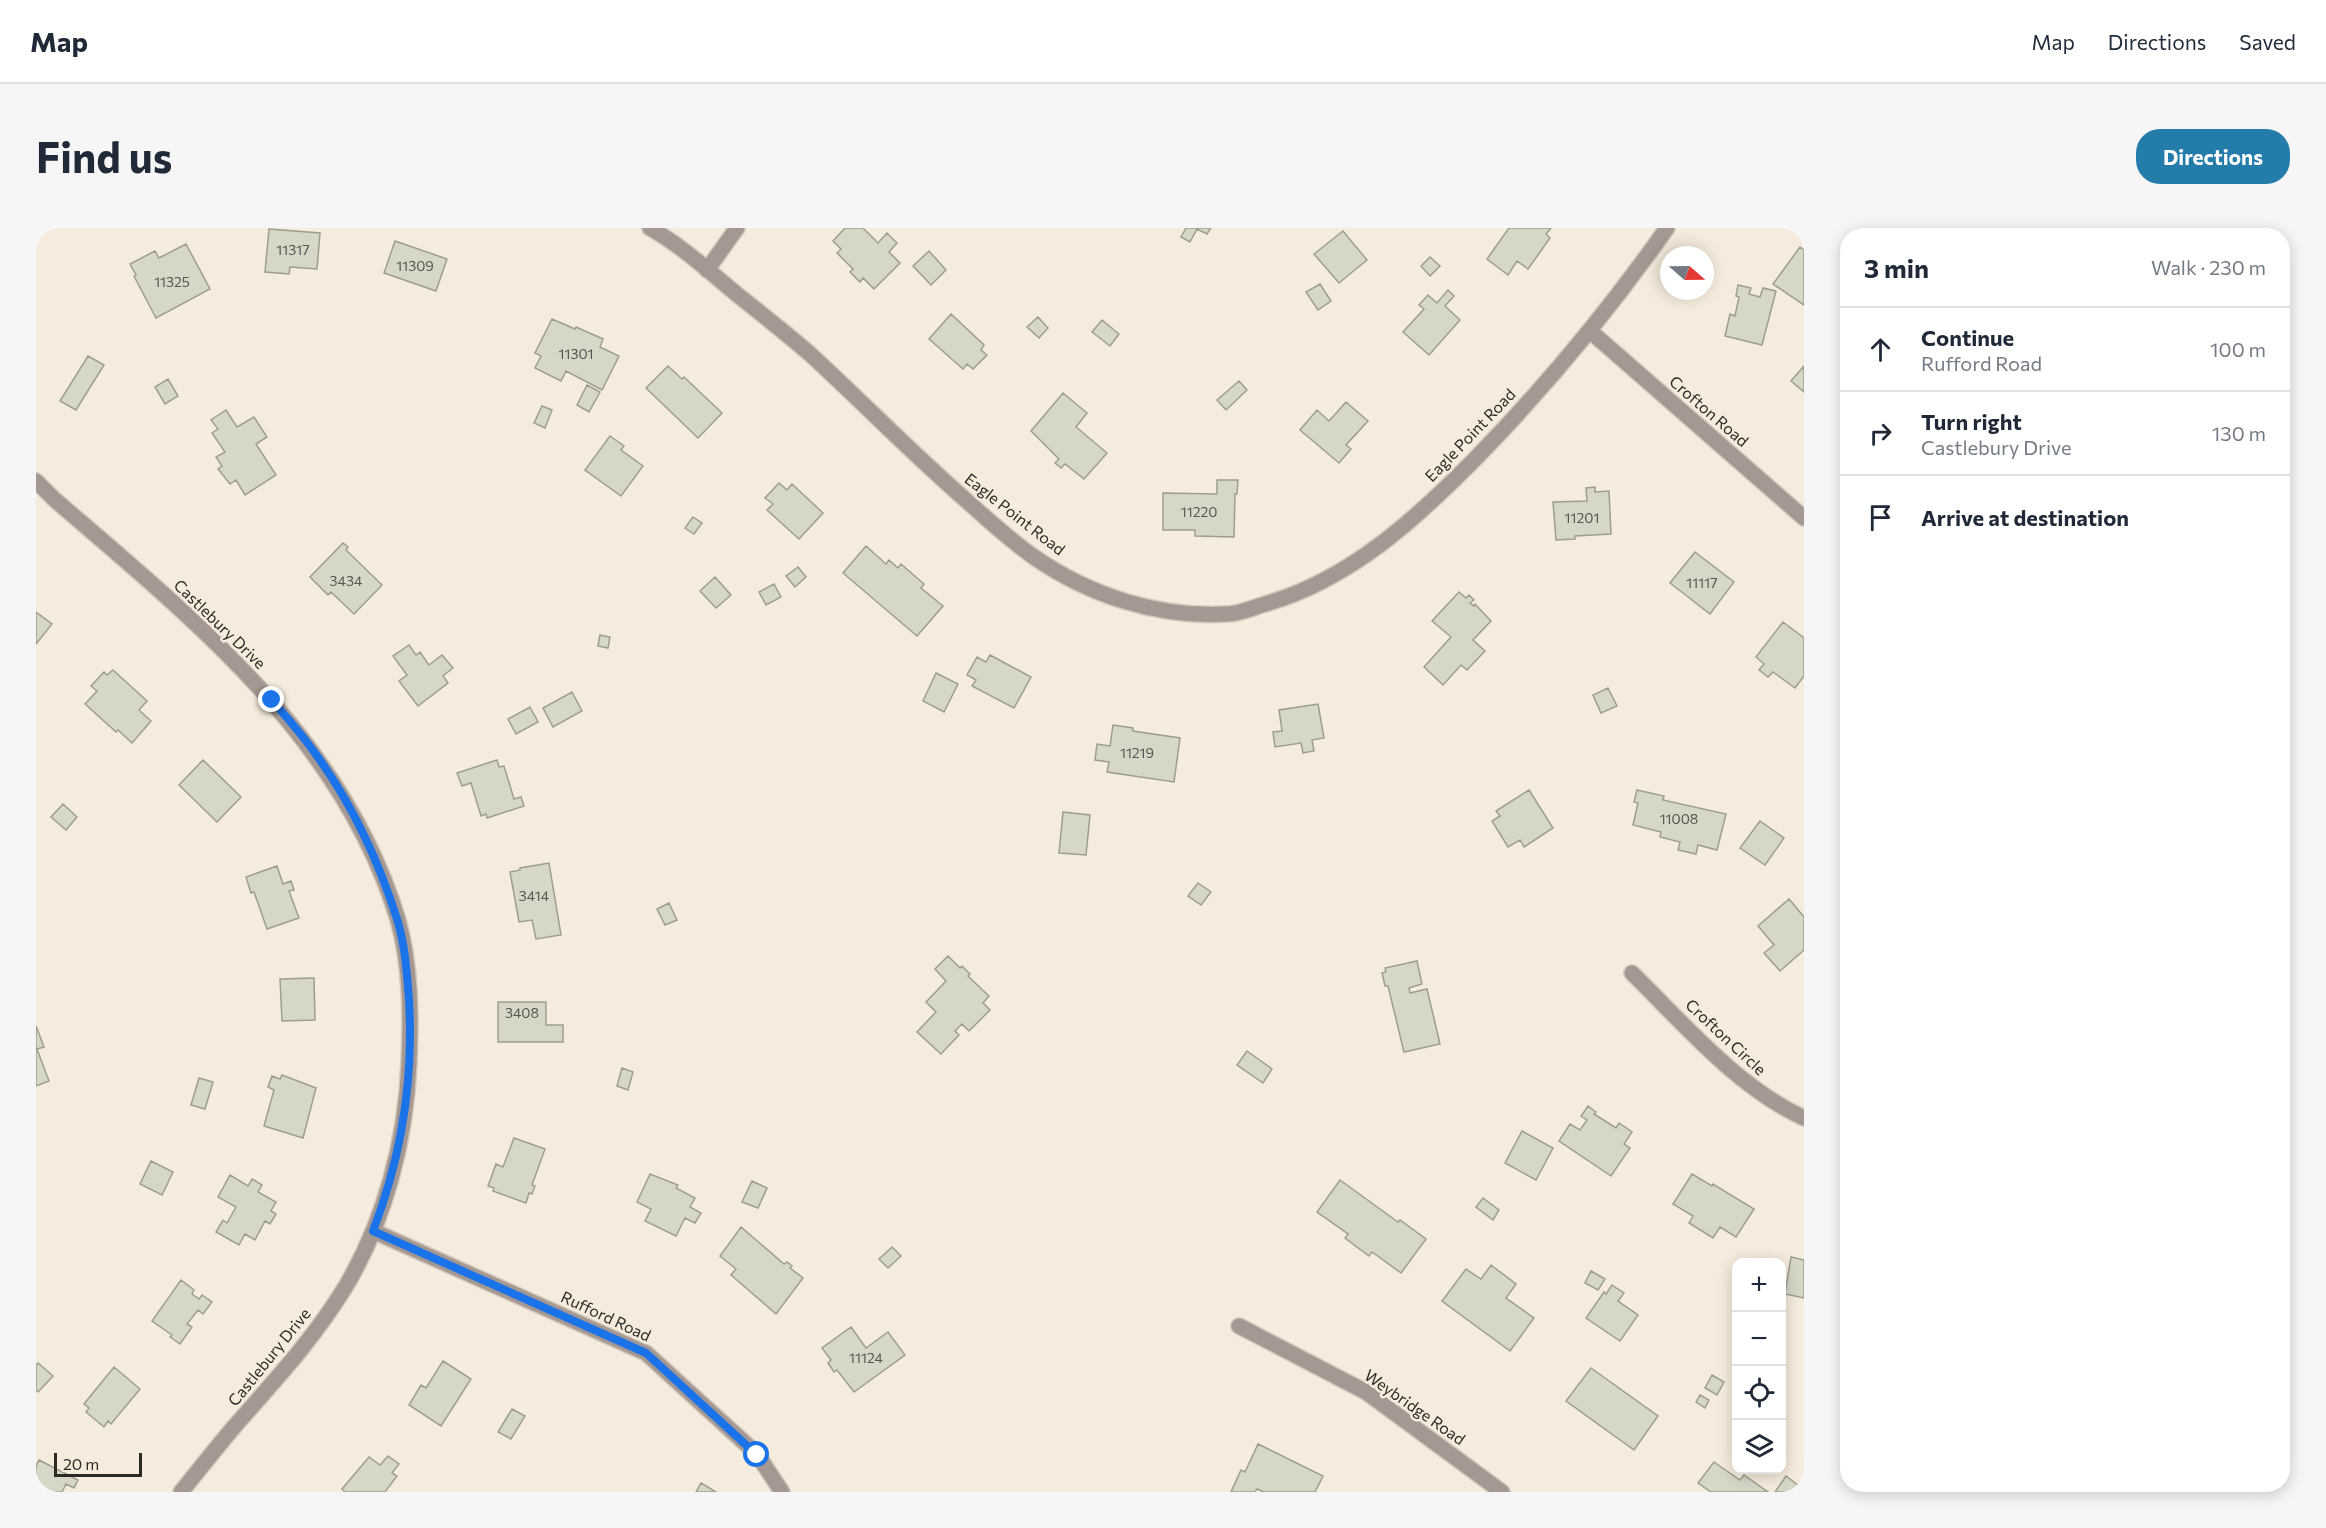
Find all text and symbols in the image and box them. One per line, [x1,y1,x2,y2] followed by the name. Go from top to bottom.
[30,24,88,58] text: Map
[2032,29,2075,54] text: Map
[2108,29,2206,54] text: Directions
[2239,29,2296,54] text: Saved
[2136,129,2290,184] button: Directions
[36,130,172,182] text: Find us
[276,241,310,258] house number: 11317
[1660,246,1714,300] north arrow
[1864,252,1929,283] text: 3 min
[2151,255,2266,279] text: Walk · 230 m
[396,257,434,274] house number: 11309
[154,273,190,290] house number: 11325
[1921,324,2014,351] text: Continue
[1864,333,1897,366] icon: ahead
[2210,337,2266,361] text: 100 m
[558,345,594,362] house number: 11301
[1921,351,2042,375] text: Rufford Road
[1666,371,1753,450] street label: Crofton Road
[1421,384,1519,485] street label: Eagle Point Road
[1921,408,2022,435] text: Turn right
[1864,417,1897,450] icon: right
[2212,421,2266,445] text: 130 m
[1921,435,2072,459] text: Castlebury Drive
[962,469,1069,559] street label: Eagle Point Road
[1864,501,1897,534] icon: arrive
[1181,503,1217,520] house number: 11220
[1921,504,2129,531] text: Arrive at destination
[1565,509,1599,526] house number: 11201
[330,572,363,589] house number: 3434
[1686,574,1718,591] house number: 11117
[170,575,270,672] street label: Castlebury Drive
[258,686,284,712] route end
[1120,744,1154,761] house number: 11219
[1660,810,1698,827] house number: 11008
[519,887,550,904] house number: 3414
[1682,995,1770,1079] street label: Crofton Circle
[505,1004,539,1021] house number: 3408
[1732,1258,1786,1474] map controls
[1732,1258,1786,1312] button: +
[558,1286,654,1345] street label: Rufford Road
[223,1304,314,1409] street label: Castlebury Drive
[1732,1312,1786,1366] button: −
[849,1349,884,1366] house number: 11124
[1361,1365,1469,1448] street label: Weybridge Road
[1732,1366,1786,1420] button: locate
[1732,1420,1786,1474] button: layers
[743,1441,769,1467] route start
[54,1450,142,1478] scale bar
[63,1454,99,1473] text: 20 m

